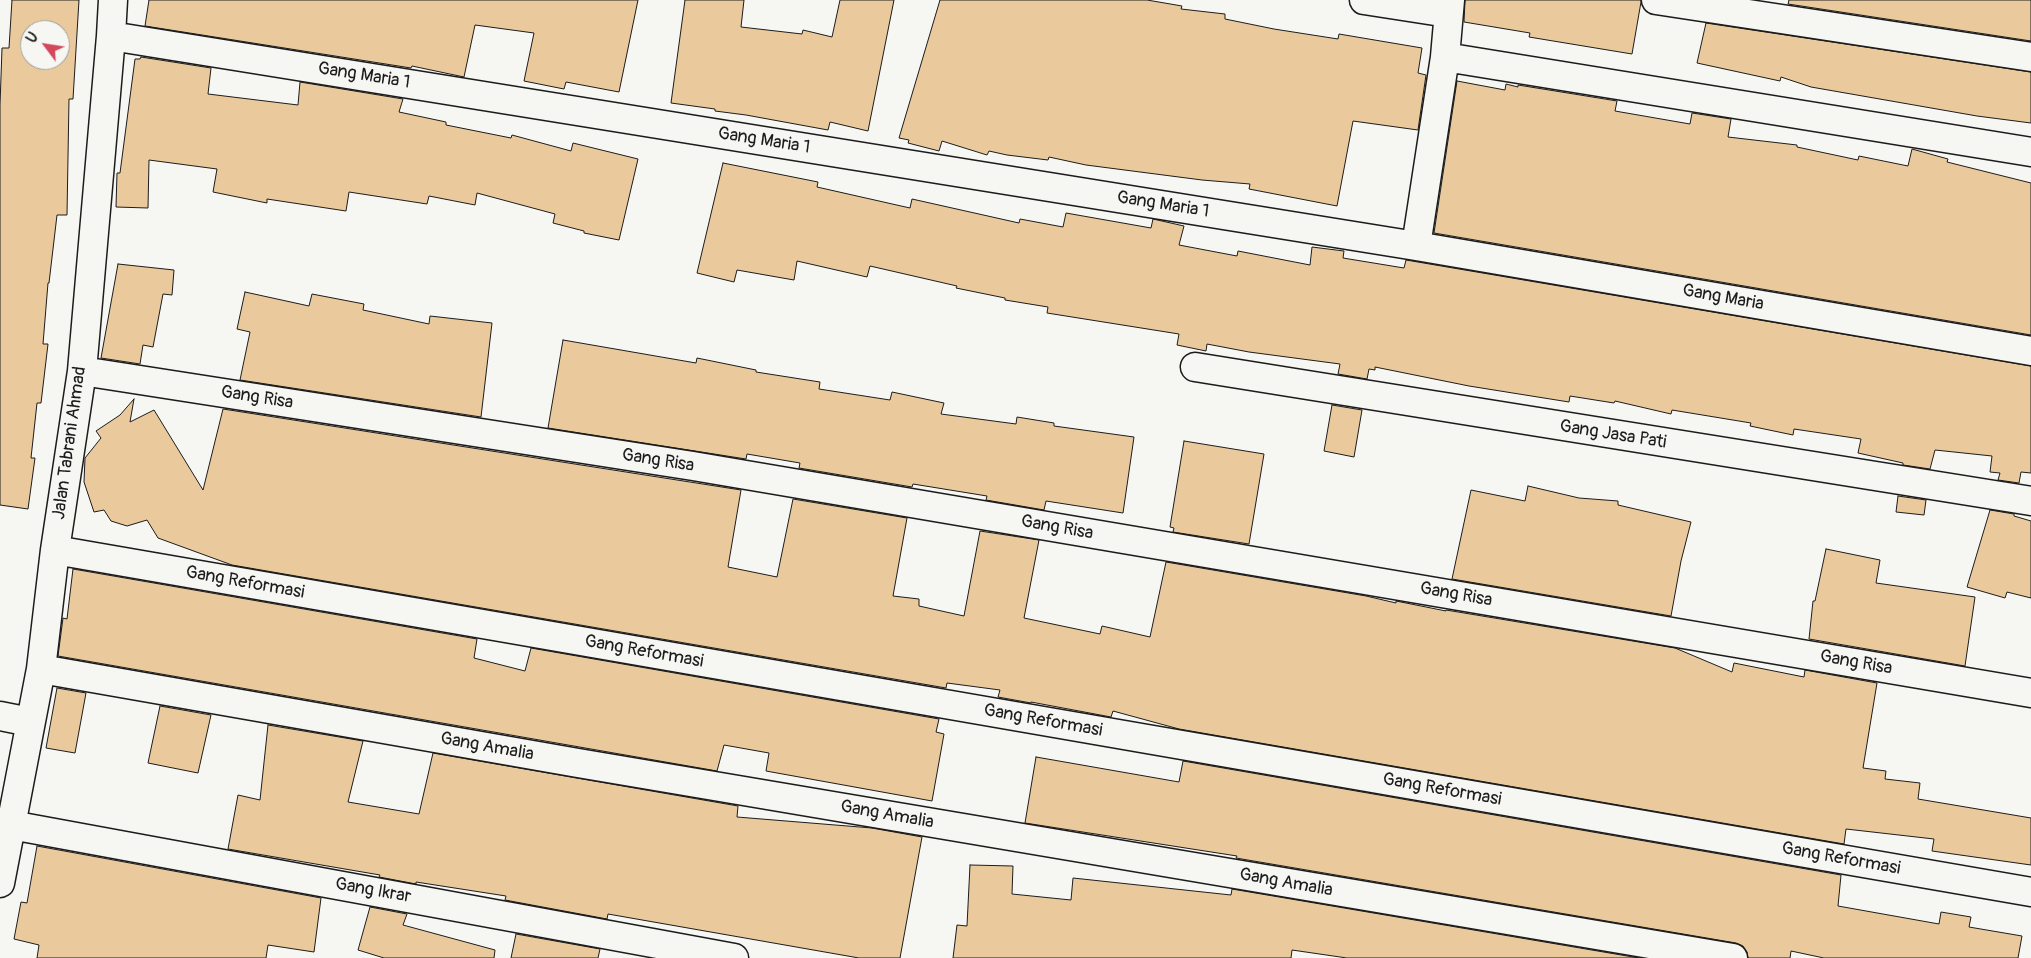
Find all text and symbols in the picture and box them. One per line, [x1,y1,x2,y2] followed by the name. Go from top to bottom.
[20,20,70,70] north arrow
[23,29,42,46] text: U
[316,58,412,94] street label: Gang Maria 1
[716,123,812,159] street label: Gang Maria 1
[1115,187,1211,223] street label: Gang Maria 1
[1681,280,1765,316] street label: Gang Maria
[49,365,91,521] street label: Jalan Tabrani Ahmad
[219,382,295,414] street label: Gang Risa
[1558,416,1668,454] street label: Gang Jasa Pati
[620,445,696,477] street label: Gang Risa
[1019,511,1095,545] street label: Gang Risa
[184,562,306,604] street label: Gang Reformasi
[1418,578,1494,612] street label: Gang Risa
[583,631,705,673] street label: Gang Reformasi
[1818,646,1894,680] street label: Gang Risa
[982,700,1104,742] street label: Gang Reformasi
[439,728,535,766] street label: Gang Amalia
[1381,769,1503,811] street label: Gang Reformasi
[839,796,935,834] street label: Gang Amalia
[1780,838,1902,880] street label: Gang Reformasi
[1238,864,1334,902] street label: Gang Amalia
[333,874,413,908] street label: Gang Ikrar

